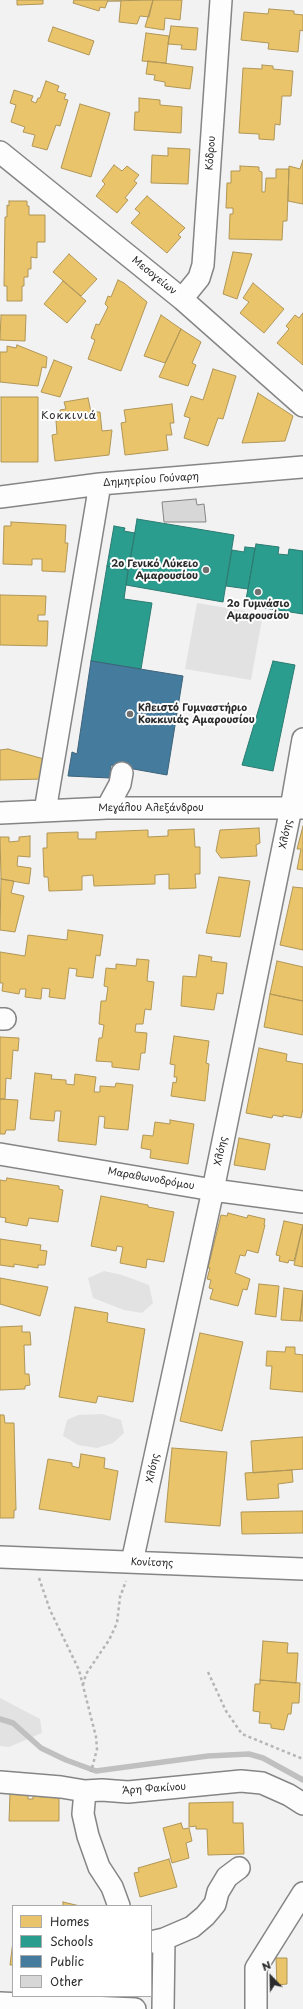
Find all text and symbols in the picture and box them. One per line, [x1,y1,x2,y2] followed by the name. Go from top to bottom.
[204,135,218,171] street label: Κόδρου
[129,254,179,298] street label: Μεσογείων
[41,409,97,423] district label: Κοκκινιά
[103,471,199,489] street label: Δημητρίου Γούναρη
[111,558,198,582] place label: 2ο Γενικό Λύκειο Αμαρουσίου
[201,565,211,575] marker: 2ο Γενικό Λύκειο Αμαρουσίου
[253,587,263,597] marker: 2ο Γυμνάσιο Αμαρουσίου
[227,598,289,622] place label: 2ο Γυμνάσιο Αμαρουσίου
[138,702,255,726] place label: Κλειστό Γυμναστήριο Κοκκινιάς Αμαρουσίου
[125,709,135,719] marker: Κλειστό Γυμναστήριο Κοκκινιάς Αμαρουσίου
[98,802,204,814] street label: Μεγάλου Αλεξάνδρου
[277,818,295,850] street label: Χλόης
[212,1135,230,1167] street label: Χλόης
[107,1165,195,1193] street label: Μαραθωνοδρόμου
[144,1452,162,1484] street label: Χλόης
[130,1556,174,1570] street label: Κονίτσης
[122,1781,186,1797] street label: Άρη Φακίνου
[12,1905,152,1997] legend
[50,1912,89,1930] text: Homes
[50,1932,93,1950] text: Schools
[50,1952,84,1970] text: Public
[259,1956,273,1975] text: N
[251,1957,291,1997] north arrow
[50,1972,83,1990] text: Other

